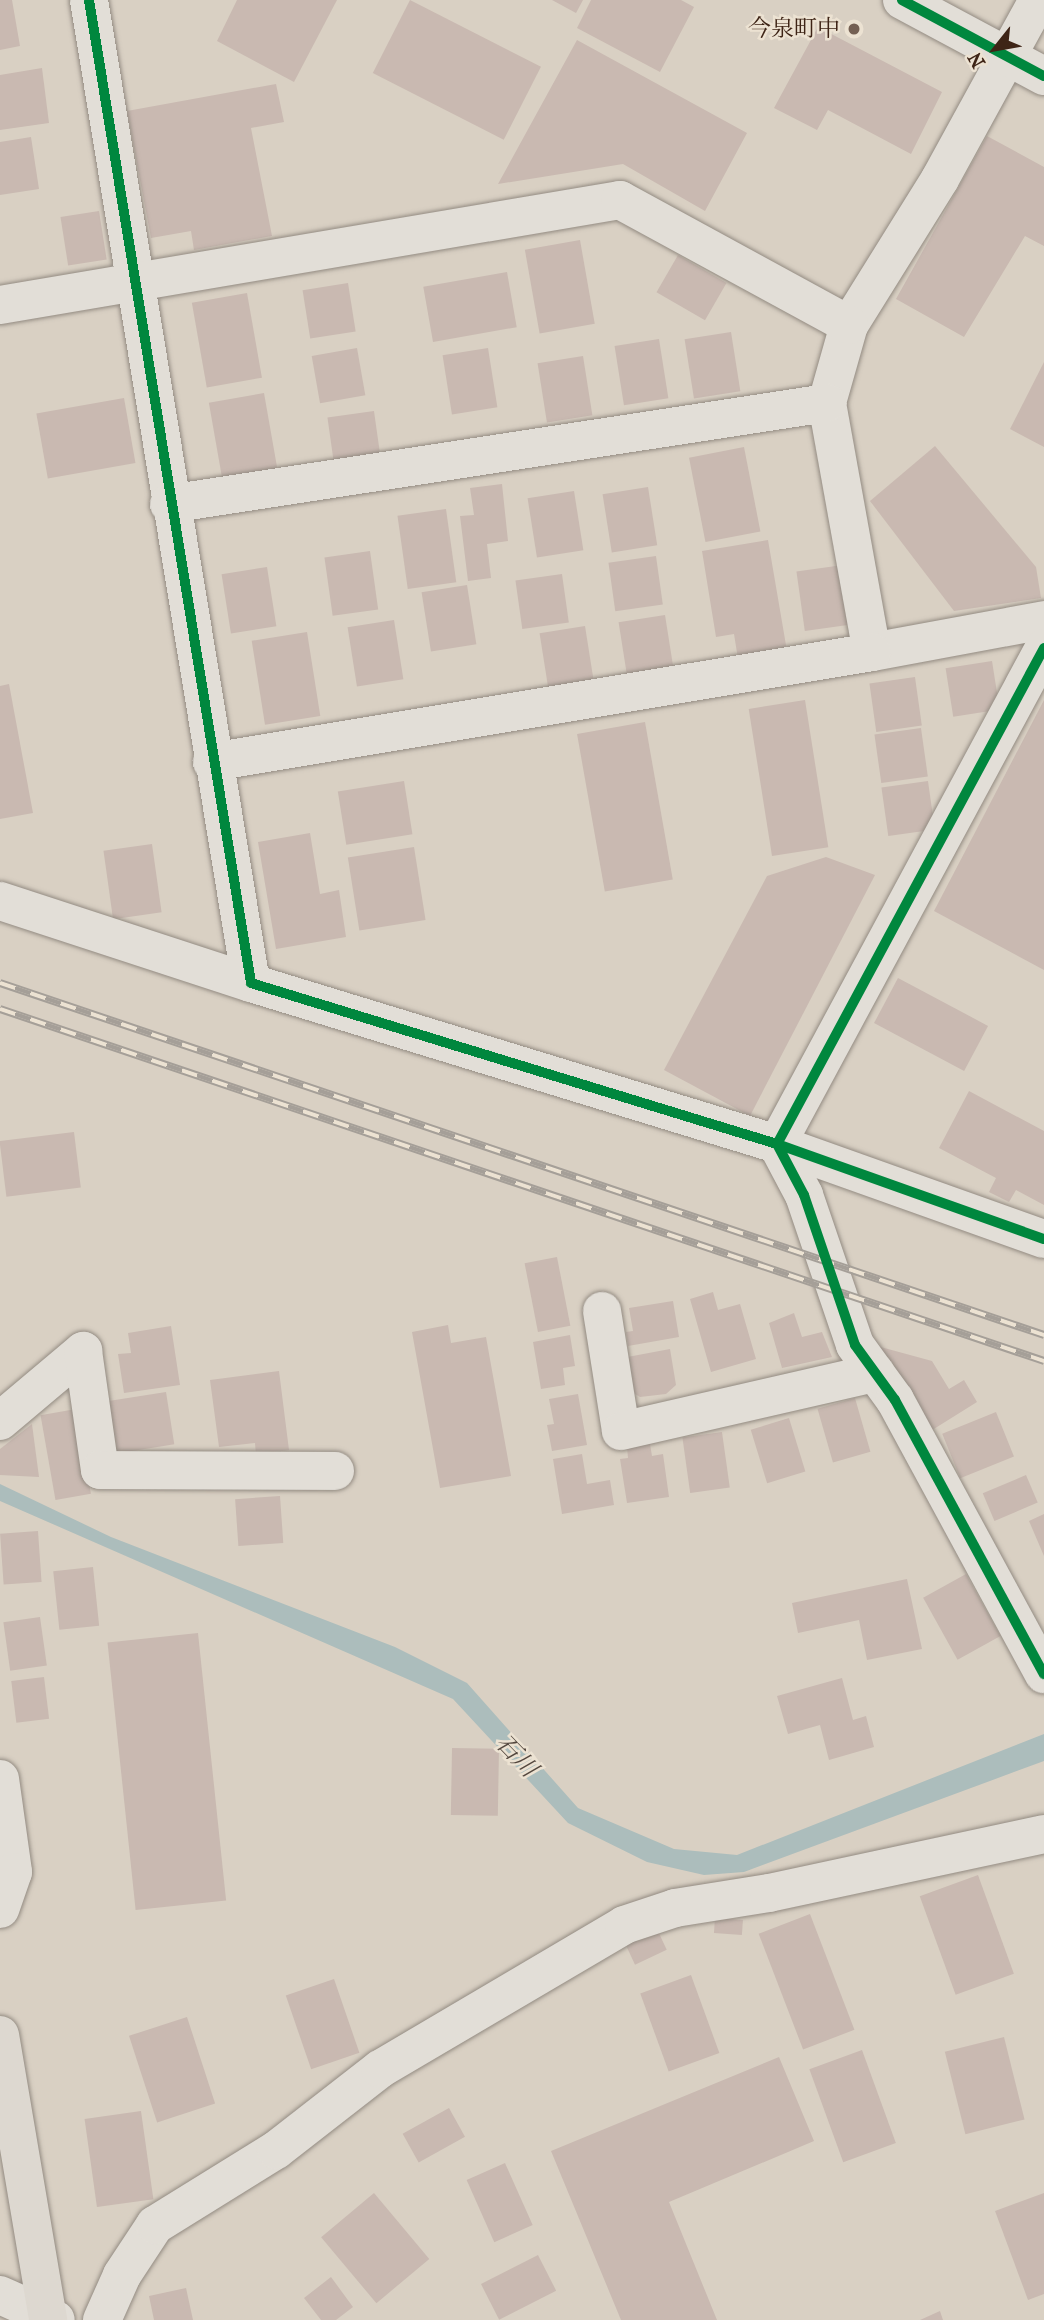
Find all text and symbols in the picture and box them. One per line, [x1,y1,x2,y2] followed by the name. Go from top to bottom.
[960,14,1030,84] north arrow
[748,15,840,43] place label: 今泉町中
[846,21,862,37] marker: 今泉町中
[964,48,990,72] text: N
[489,1729,543,1783] water label: 石川

